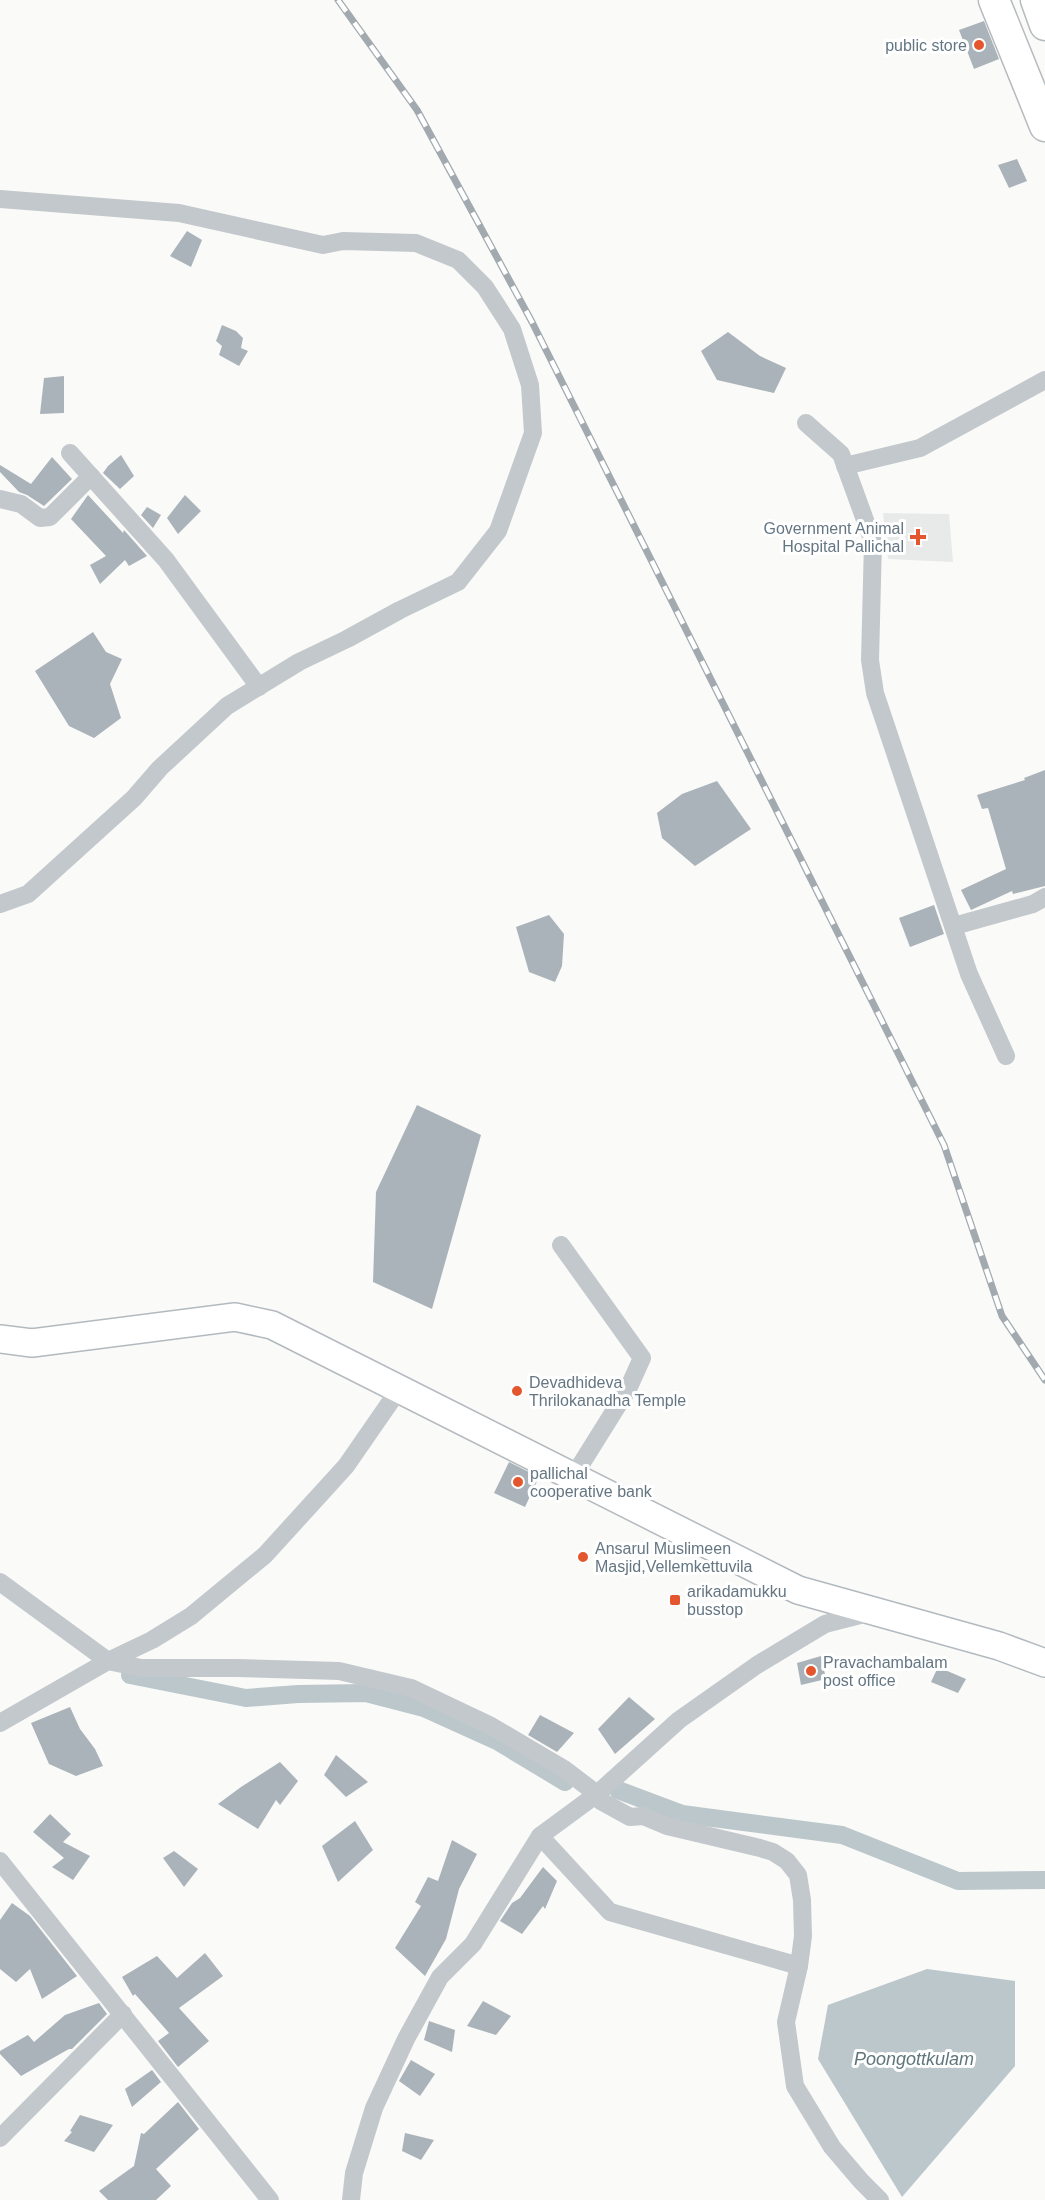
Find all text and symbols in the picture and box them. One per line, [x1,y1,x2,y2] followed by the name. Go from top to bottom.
[885,37,967,54] place label: public store
[972,38,986,52] marker: public store
[763,520,904,555] place label: Government Animal Hospital Pallichal
[909,528,927,546] marker: Government Animal Hospital Pallichal
[529,1374,686,1409] place label: Devadhideva Thrilokanadha Temple
[510,1384,524,1398] marker: Devadhideva Thrilokanadha Temple
[530,1465,653,1500] place label: pallichal cooperative bank
[511,1475,525,1489] marker: pallichal cooperative bank
[595,1540,753,1575] place label: Ansarul Muslimeen Masjid,Vellemkettuvila
[576,1550,590,1564] marker: Ansarul Muslimeen Masjid,Vellemkettuvila
[687,1583,787,1618] place label: arikadamukku busstop
[668,1593,682,1607] marker: arikadamukku busstop
[823,1654,948,1689] place label: Pravachambalam post office
[804,1664,818,1678] marker: Pravachambalam post office
[854,2049,974,2069] water label: Poongottkulam

